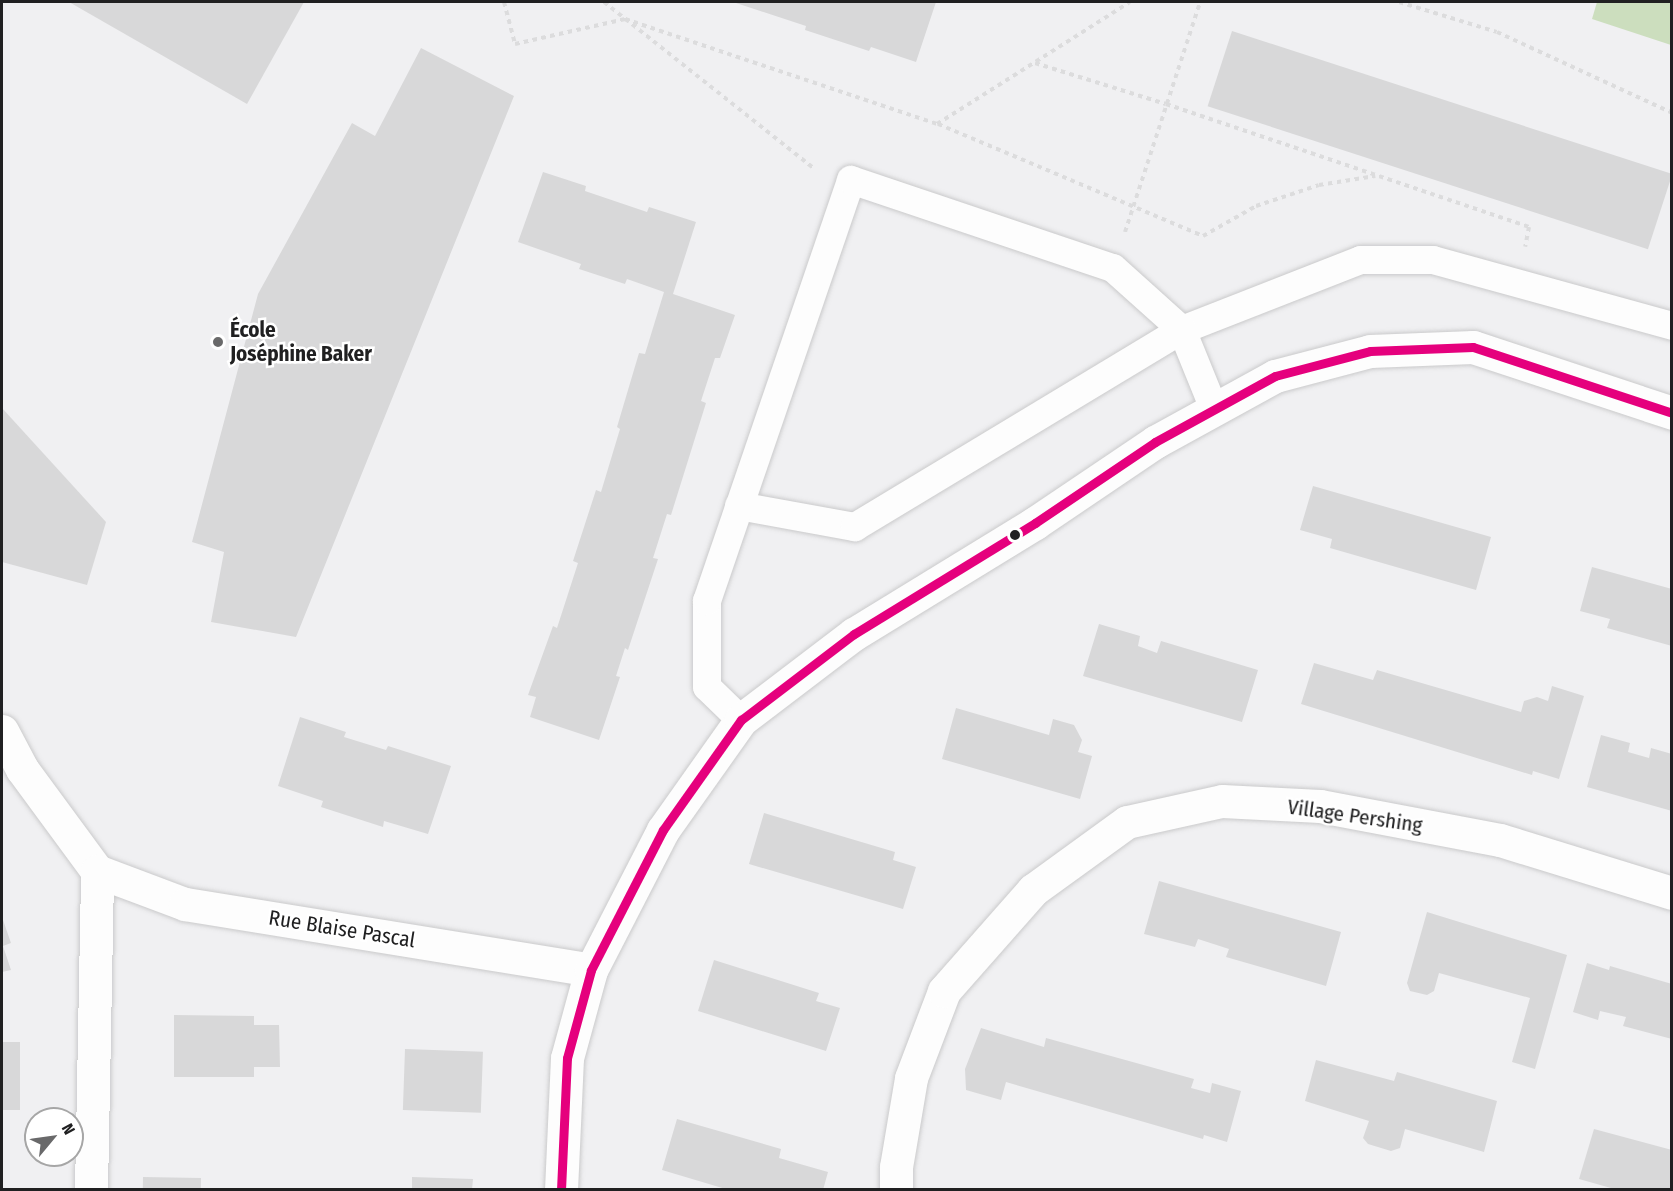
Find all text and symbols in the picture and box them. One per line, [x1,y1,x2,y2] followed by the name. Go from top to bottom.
[230,317,372,367] place label: École Joséphine Baker
[211,335,225,349] marker: École Joséphine Baker
[1009,529,1021,541] unlabelled marker
[1286,794,1424,838] street label: Village Pershing
[267,905,417,953] street label: Rue Blaise Pascal
[24,1107,84,1167] north arrow
[58,1120,79,1138] text: N

